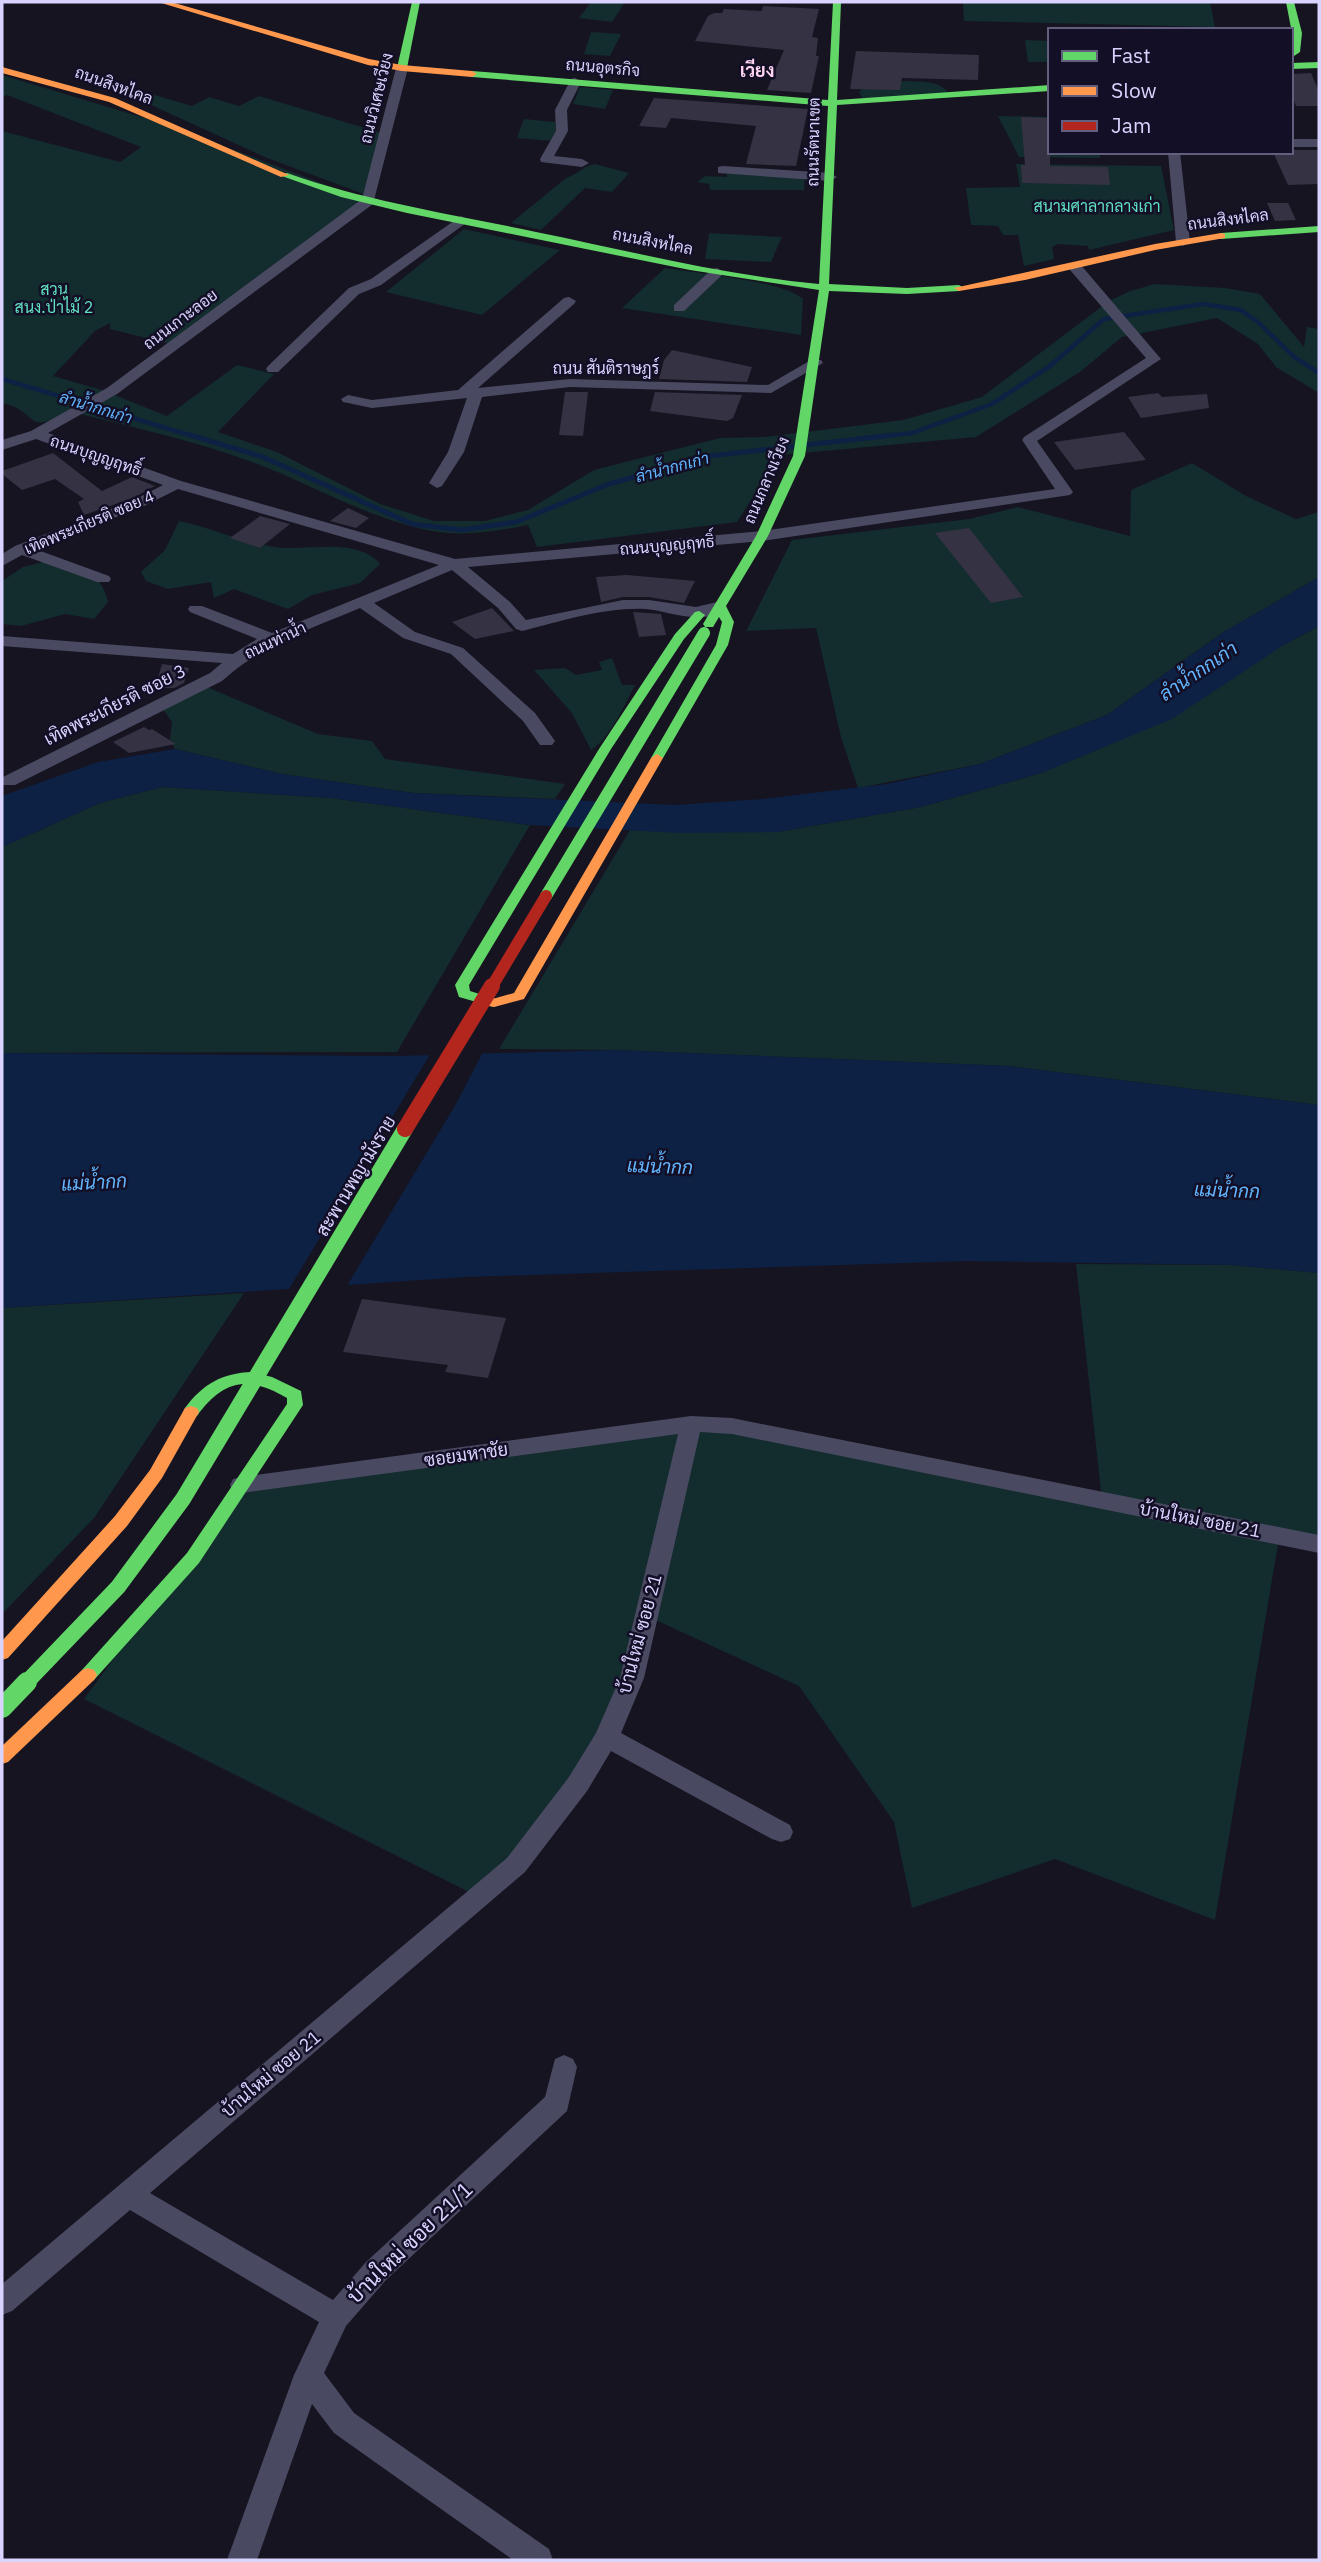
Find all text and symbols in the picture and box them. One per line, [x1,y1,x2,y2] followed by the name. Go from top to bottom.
[1048,28,1293,154] legend
[1111,41,1151,69] text: Fast
[354,50,397,145] street label: ถนนวิเศษเวียง
[565,54,641,82] street label: ถนนอุตรกิจ
[740,58,774,82] district label: เวียง
[72,61,156,108] street label: ถนนสิงหไคล
[1111,76,1157,104] text: Slow
[802,97,824,187] street label: ถนนรัตนาเขต
[1111,111,1151,139] text: Jam
[1034,196,1160,216] park label: สนามศาลากลางเก่า
[1186,203,1270,234] street label: ถนนสิงหไคล
[611,222,695,259] street label: ถนนสิงหไคล
[15,279,93,317] park label: สวน สนง.ป่าไม้ 2
[139,285,221,353] street label: ถนนเกาะลอย
[553,356,660,379] street label: ถนน สันติราษฎร์
[57,383,136,428] water label: ลำน้ำกกเก่า
[47,426,146,482] street label: ถนนบุญญฤทธิ์
[738,433,793,527] street label: ถนนกลางเวียง
[632,444,711,486] water label: ลำน้ำกกเก่า
[21,485,157,558] street label: เทิดพระเกียรติ ซอย 4
[618,527,716,561] street label: ถนนบุญญฤทธิ์
[239,613,309,663] street label: ถนนท่าน้ำ
[1153,634,1242,706] water label: ลำน้ำกกเก่า
[39,658,190,750] street label: เทิดพระเกียรติ ซอย 3
[310,1111,401,1240] street label: สะพานพญามังราย
[627,1150,693,1179] water label: แม่น้ำกก
[60,1165,128,1196] water label: แม่น้ำกก
[1194,1174,1260,1203] water label: แม่น้ำกก
[423,1437,509,1472] street label: ซอยมหาชัย
[1137,1495,1263,1543] street label: บ้านใหม่ ซอย 21
[612,1571,667,1696] street label: บ้านใหม่ ซอย 21
[215,2024,325,2122] street label: บ้านใหม่ ซอย 21
[340,2175,478,2309] street label: บ้านใหม่ ซอย 21/1

